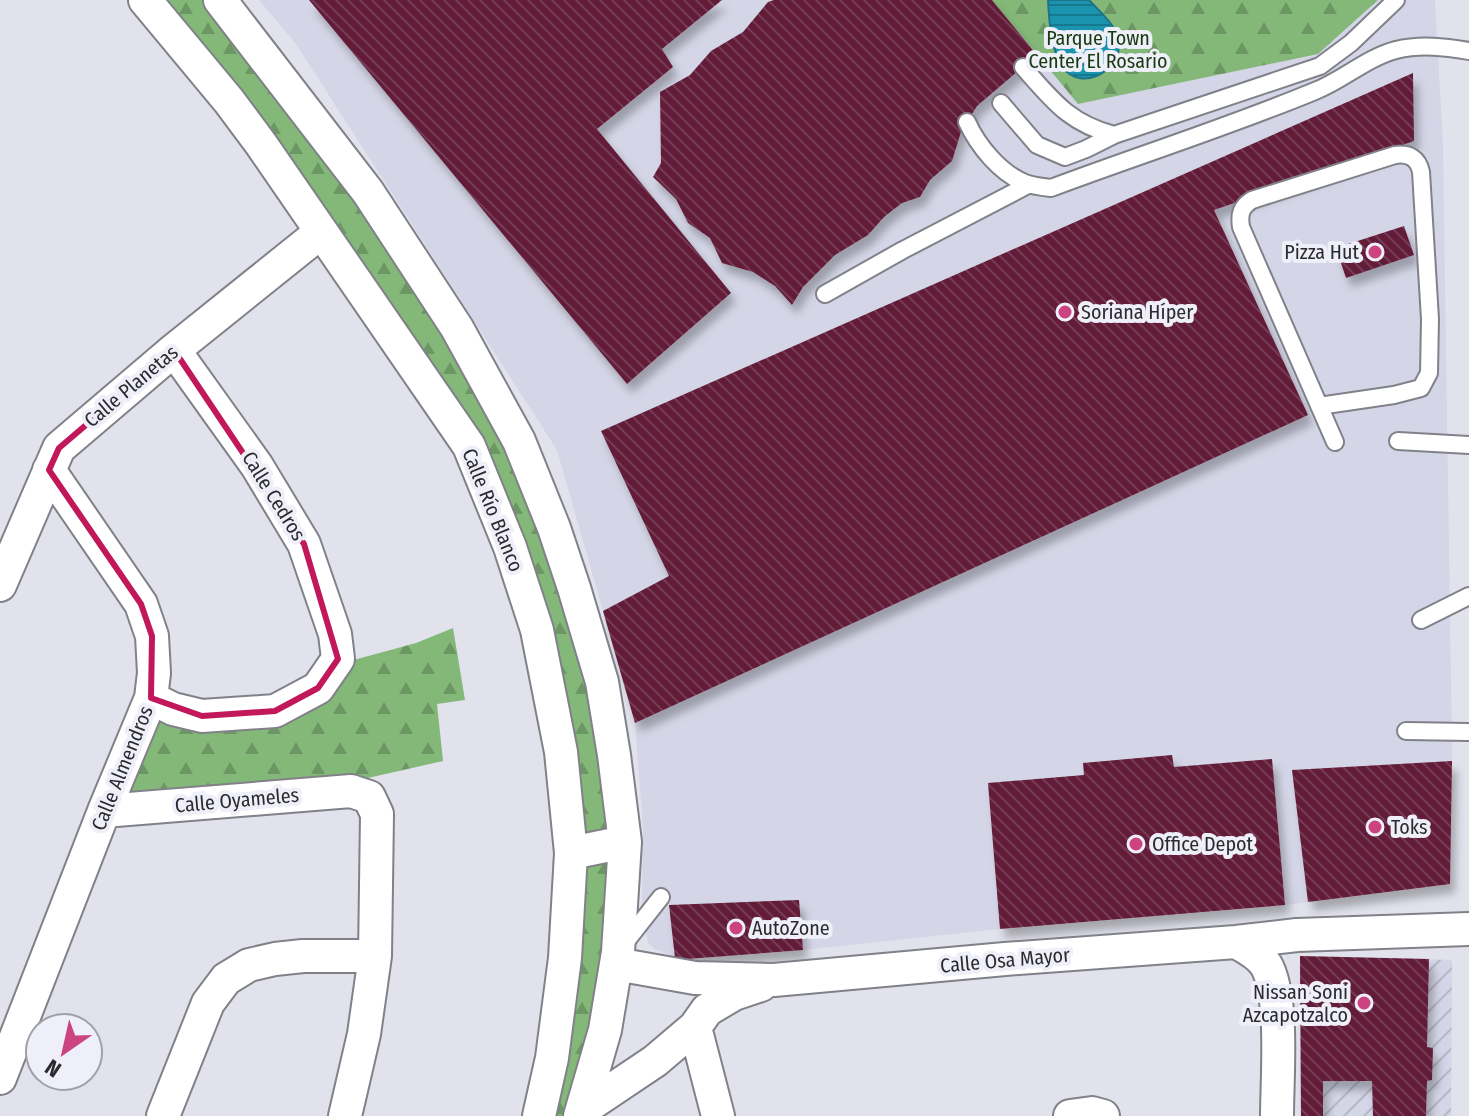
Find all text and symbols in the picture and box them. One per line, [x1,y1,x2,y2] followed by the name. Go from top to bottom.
[1028,26,1168,73] park label: Parque Town Center El Rosario
[1284,240,1359,264] place label: Pizza Hut
[1366,243,1384,261] marker: Pizza Hut
[1081,300,1193,324] place label: Soriana Híper
[1056,303,1074,321] marker: Soriana Híper
[79,340,183,432] street label: Calle Planetas
[457,445,529,575] street label: Calle Río Blanco
[237,447,311,545] street label: Calle Cedros
[86,702,158,834] street label: Calle Almendros
[174,783,300,817] street label: Calle Oyameles
[1391,815,1427,839] place label: Toks
[1366,818,1384,836] marker: Toks
[1152,832,1254,856] place label: Office Depot
[1127,835,1145,853] marker: Office Depot
[752,916,830,940] place label: AutoZone
[727,919,745,937] marker: AutoZone
[939,942,1071,978] street label: Calle Osa Mayor
[1243,980,1348,1027] place label: Nissan Soni Azcapotzalco
[1355,994,1373,1012] marker: Nissan Soni Azcapotzalco
[24,1012,104,1092] north arrow
[40,1053,66,1083] text: N

